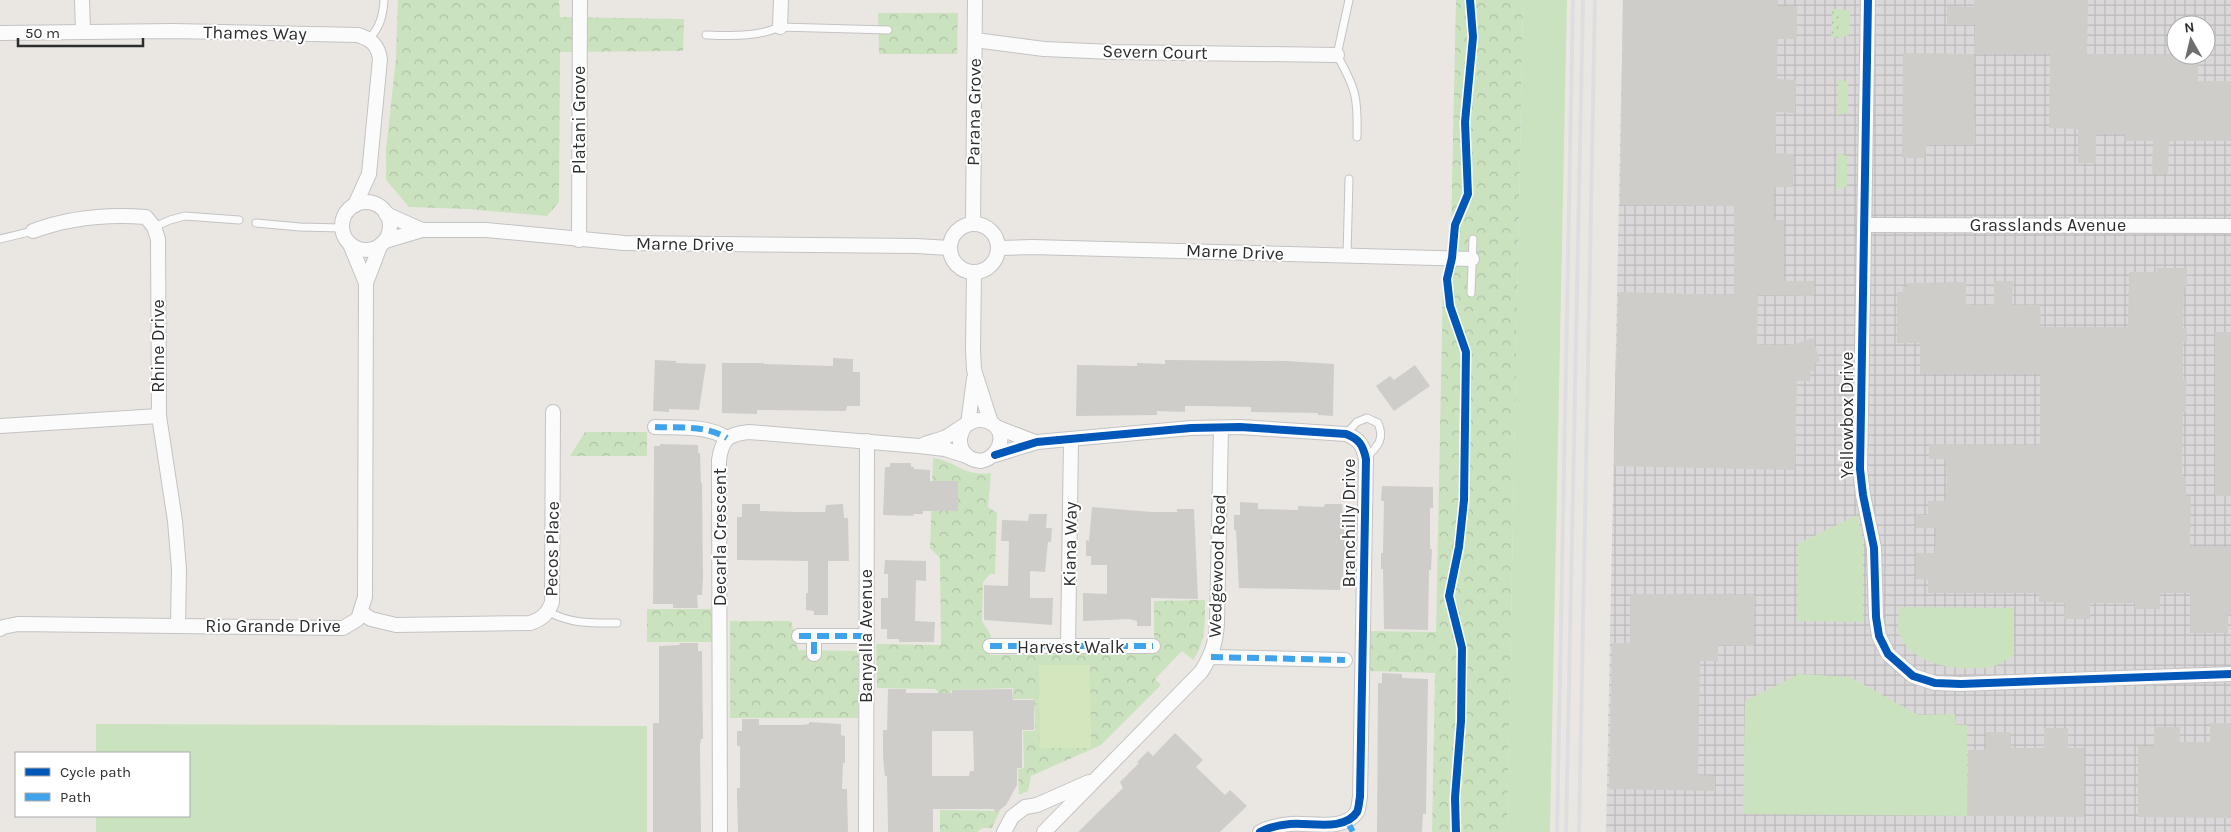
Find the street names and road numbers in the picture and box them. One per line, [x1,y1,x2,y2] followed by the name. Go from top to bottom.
[203,21,308,45] street label: Thames Way
[1102,40,1208,64] street label: Severn Court
[962,58,986,166] street label: Parana Grove
[568,66,590,174] street label: Platani Grove
[1970,214,2126,236] street label: Grasslands Avenue
[636,232,734,256] street label: Marne Drive
[1186,239,1284,265] street label: Marne Drive
[147,299,169,393] street label: Rhine Drive
[1836,352,1858,478] street label: Yellowbox Drive
[1338,459,1360,587] street label: Branchilly Drive
[709,468,731,606] street label: Decarla Crescent
[1203,494,1231,638] street label: Wedgewood Road
[540,501,564,597] street label: Pecos Place
[1058,501,1082,587] street label: Kiana Way
[855,569,877,703] street label: Banyalla Avenue
[205,615,341,637] street label: Rio Grande Drive
[1017,636,1125,658] street label: Harvest Walk

